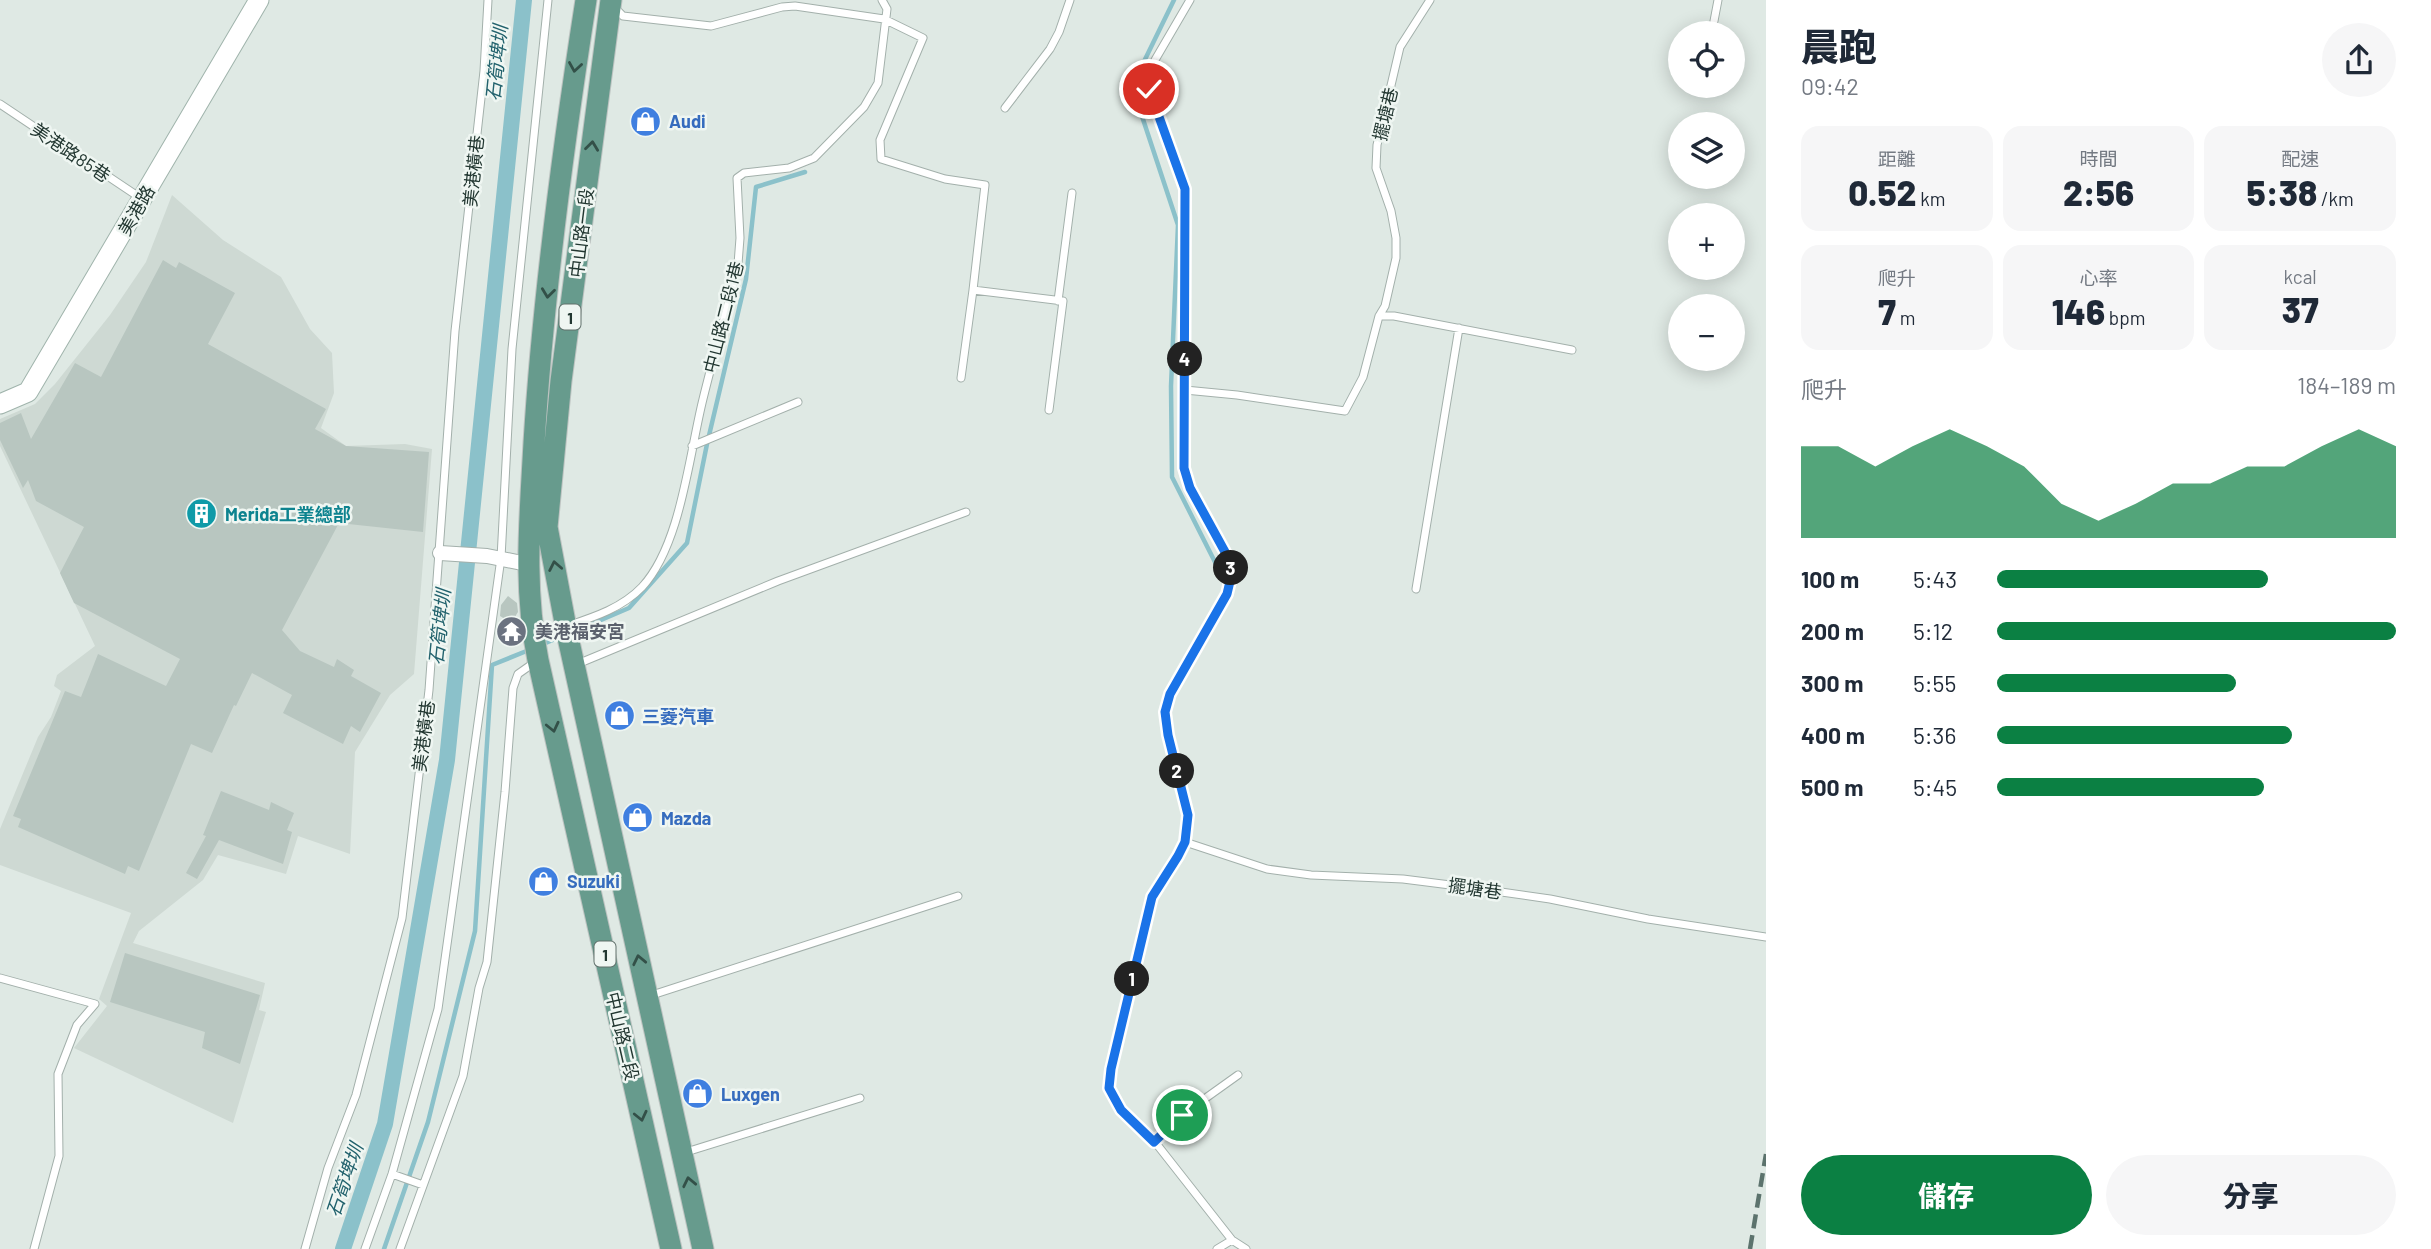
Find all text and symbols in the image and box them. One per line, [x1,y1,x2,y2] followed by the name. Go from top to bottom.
[481,21,512,102] water label: 石筍埤圳
[1668,21,1745,371] map controls
[1668,21,1745,98] button: locate
[1801,23,1877,69] text: 晨跑
[2322,23,2396,97] button: share
[1119,59,1179,119] pin
[568,62,583,73] one-way arrow
[1130,70,1168,108] icon: check
[1801,72,1859,100] text: 09:42
[1368,85,1402,143] street label: 擺塘巷
[629,104,663,138] shop icon: Audi
[669,110,706,132] place label: Audi
[1668,112,1745,189] button: layers
[27,118,115,186] street label: 美港路85巷
[458,134,488,208] street label: 美港橫巷
[584,140,599,152] one-way arrow
[1878,147,1916,170] text: 距離
[2079,147,2118,170] text: 時間
[2281,147,2319,170] text: 配速
[1848,171,1916,213] text: 0.52
[2063,171,2134,213] text: 2:56
[2247,171,2317,213] text: 5:38
[113,181,159,239] street label: 美港路
[565,187,597,279] street label: 中山路一段
[1916,187,1946,210] text: km
[2317,187,2354,210] text: /km
[1668,203,1745,280] button: +
[698,259,748,375] street label: 中山路二段1巷
[2284,265,2317,288] text: kcal
[1878,266,1916,289] text: 爬升
[2079,266,2118,289] text: 心率
[540,287,555,299] one-way arrow
[2282,288,2319,330] text: 37
[1878,290,1896,332] text: 7
[2052,290,2105,332] text: 146
[1668,294,1745,371] button: −
[560,304,580,330] road number: 1
[1896,306,1915,329] text: m
[2105,306,2145,329] text: bpm
[1168,342,1202,376] pin: 4
[1179,347,1190,370] text: 4
[2297,371,2396,399] text: 184–189 m
[1801,375,1847,403] text: 爬升
[185,497,219,531] building icon: Merida工業總部
[225,503,351,525] place label: Merida工業總部
[1214,550,1248,586] pin: 3
[1225,556,1236,579] text: 3
[548,560,563,572] one-way arrow
[1801,565,1859,593] text: 100 m
[1913,565,1957,593] text: 5:43
[424,585,455,666] water label: 石筍埤圳
[495,614,529,648] temple icon: 美港福安宮
[1801,617,1864,645] text: 200 m
[1913,617,1953,645] text: 5:12
[535,620,625,642] place label: 美港福安宮
[1801,669,1863,697] text: 300 m
[1913,669,1956,697] text: 5:55
[408,699,438,773] street label: 美港橫巷
[602,699,636,733] shop icon: 三菱汽車
[642,705,714,727] place label: 三菱汽車
[545,720,559,732] one-way arrow
[1801,721,1865,749] text: 400 m
[1913,721,1956,749] text: 5:36
[1160,754,1194,788] pin: 2
[1171,759,1182,782] text: 2
[1801,773,1863,801] text: 500 m
[1913,773,1957,801] text: 5:45
[621,801,655,835] shop icon: Mazda
[661,807,711,829] place label: Mazda
[527,864,561,898] shop icon: Suzuki
[567,870,620,892] place label: Suzuki
[1447,873,1503,903] street label: 擺塘巷
[594,942,616,966] road number: 1
[632,954,647,966] one-way arrow
[1114,962,1150,996] pin: 1
[1128,967,1135,990] text: 1
[602,990,644,1082] street label: 中山路二段
[681,1077,715,1111] shop icon: Luxgen
[721,1083,780,1105] place label: Luxgen
[1152,1085,1212,1145] pin
[1163,1096,1201,1134] icon: arrive
[633,1110,647,1122] one-way arrow
[321,1137,368,1220] water label: 石筍埤圳
[1801,1155,2092,1235] button: 儲存
[2106,1155,2396,1235] button: 分享
[683,1176,698,1188] one-way arrow

